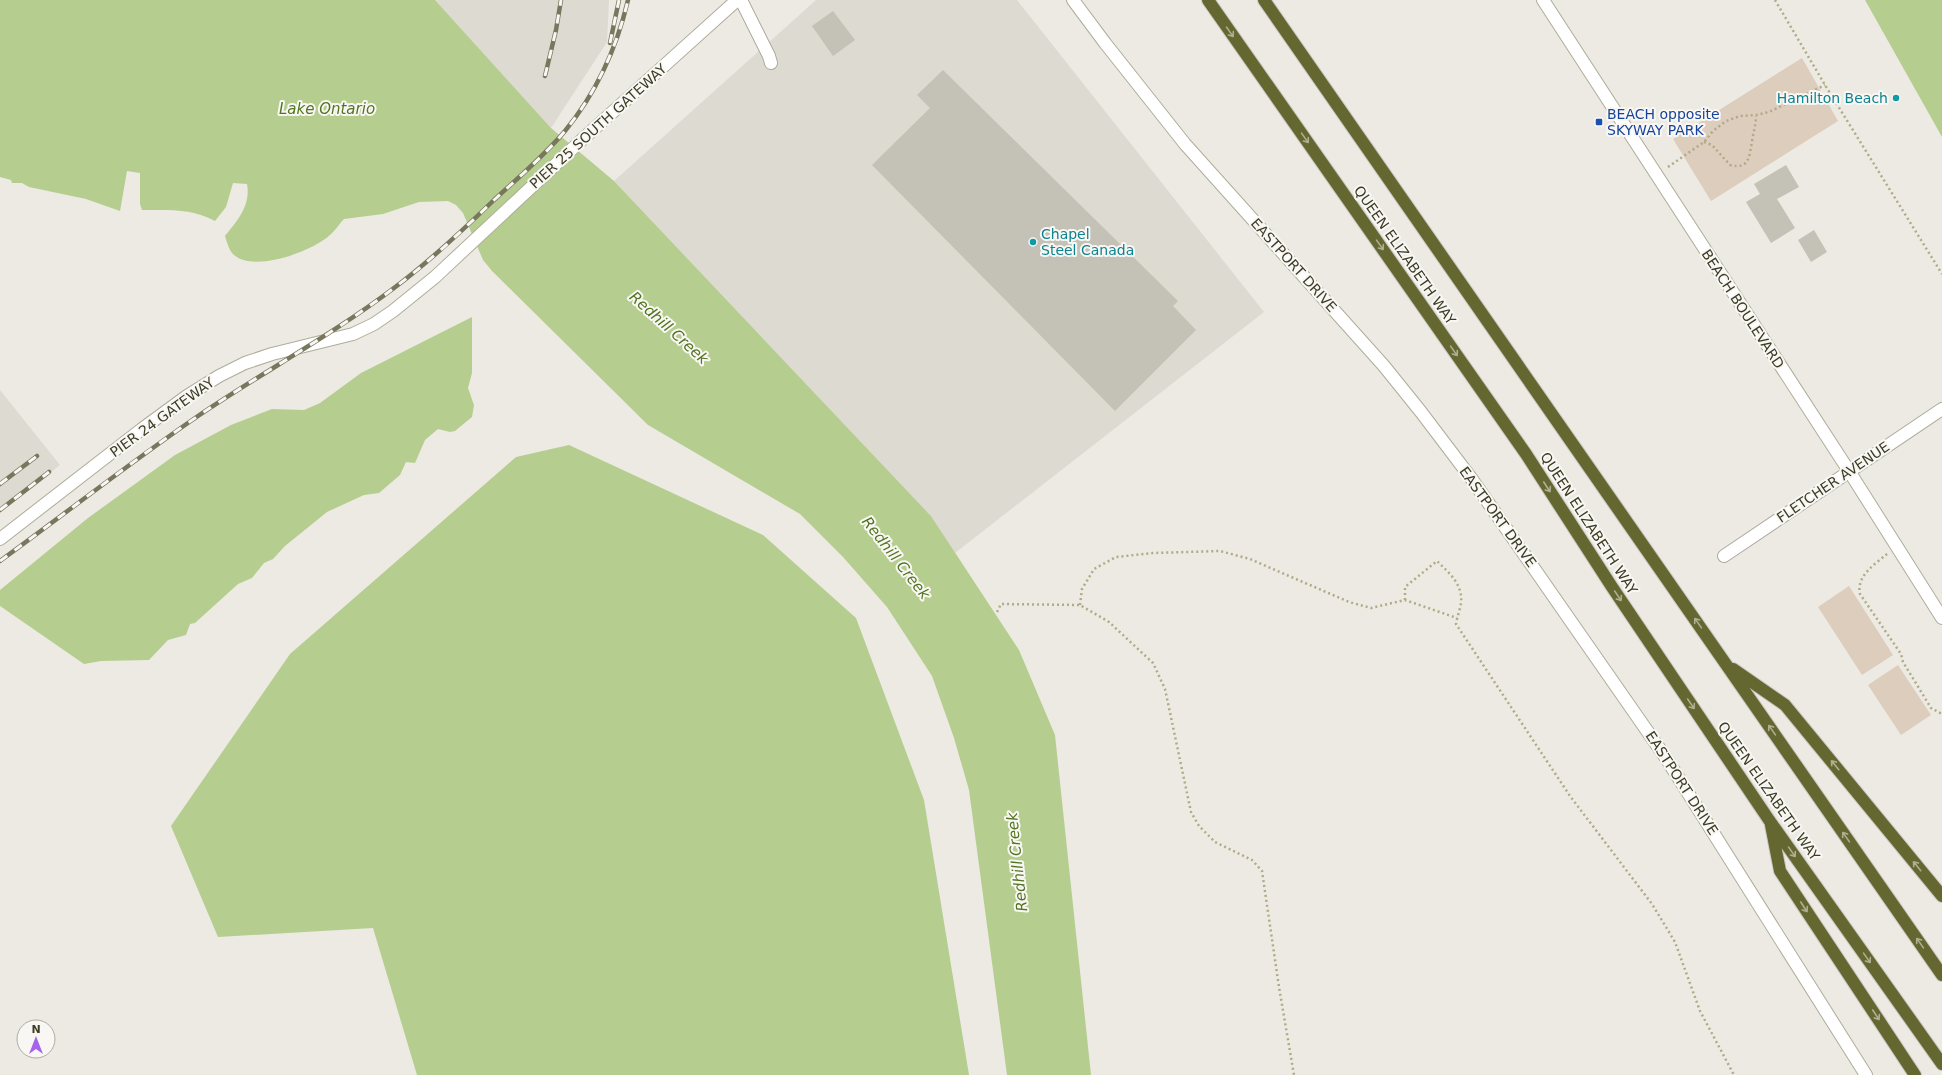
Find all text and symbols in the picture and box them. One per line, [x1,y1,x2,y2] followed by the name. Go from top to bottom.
[1226,26,1234,37] one-way arrow
[526,60,670,192] street label: PIER 25 SOUTH GATEWAY
[1777,90,1888,106] place label: Hamilton Beach
[1891,93,1901,103] marker: Hamilton Beach
[279,100,375,118] water label: Lake Ontario
[1607,106,1720,138] place label: BEACH opposite SKYWAY PARK
[1594,117,1604,127] marker: BEACH opposite SKYWAY PARK
[1301,133,1309,144] one-way arrow
[1351,182,1459,328] street label: QUEEN ELIZABETH WAY
[1248,215,1340,315] street label: EASTPORT DRIVE
[1041,226,1134,258] place label: Chapel Steel Canada
[1028,237,1038,247] marker: Chapel Steel Canada
[1376,239,1384,250] one-way arrow
[1699,247,1787,371] street label: BEACH BOULEVARD
[626,288,713,369] water label: Redhill Creek
[1450,345,1458,356] one-way arrow
[107,374,218,460] street label: PIER 24 GATEWAY
[1774,438,1892,526] street label: FLETCHER AVENUE
[1537,449,1641,597] street label: QUEEN ELIZABETH WAY
[1456,464,1540,570] street label: EASTPORT DRIVE
[1544,481,1552,493] one-way arrow
[858,513,935,604] water label: Redhill Creek
[1614,590,1622,601] one-way arrow
[1694,617,1702,628] one-way arrow
[1687,698,1695,709] one-way arrow
[1715,718,1823,864] street label: QUEEN ELIZABETH WAY
[1768,724,1776,735] one-way arrow
[1643,728,1721,838] street label: EASTPORT DRIVE
[1830,760,1839,771] one-way arrow
[1003,810,1031,913] water label: Redhill Creek
[1842,831,1850,842] one-way arrow
[1788,846,1796,857] one-way arrow
[1913,861,1922,871] one-way arrow
[1800,901,1808,912] one-way arrow
[1916,938,1924,949] one-way arrow
[1863,952,1871,963] one-way arrow
[1872,1009,1880,1020] one-way arrow
[16,1019,56,1059] north arrow
[31,1023,41,1036] text: N

